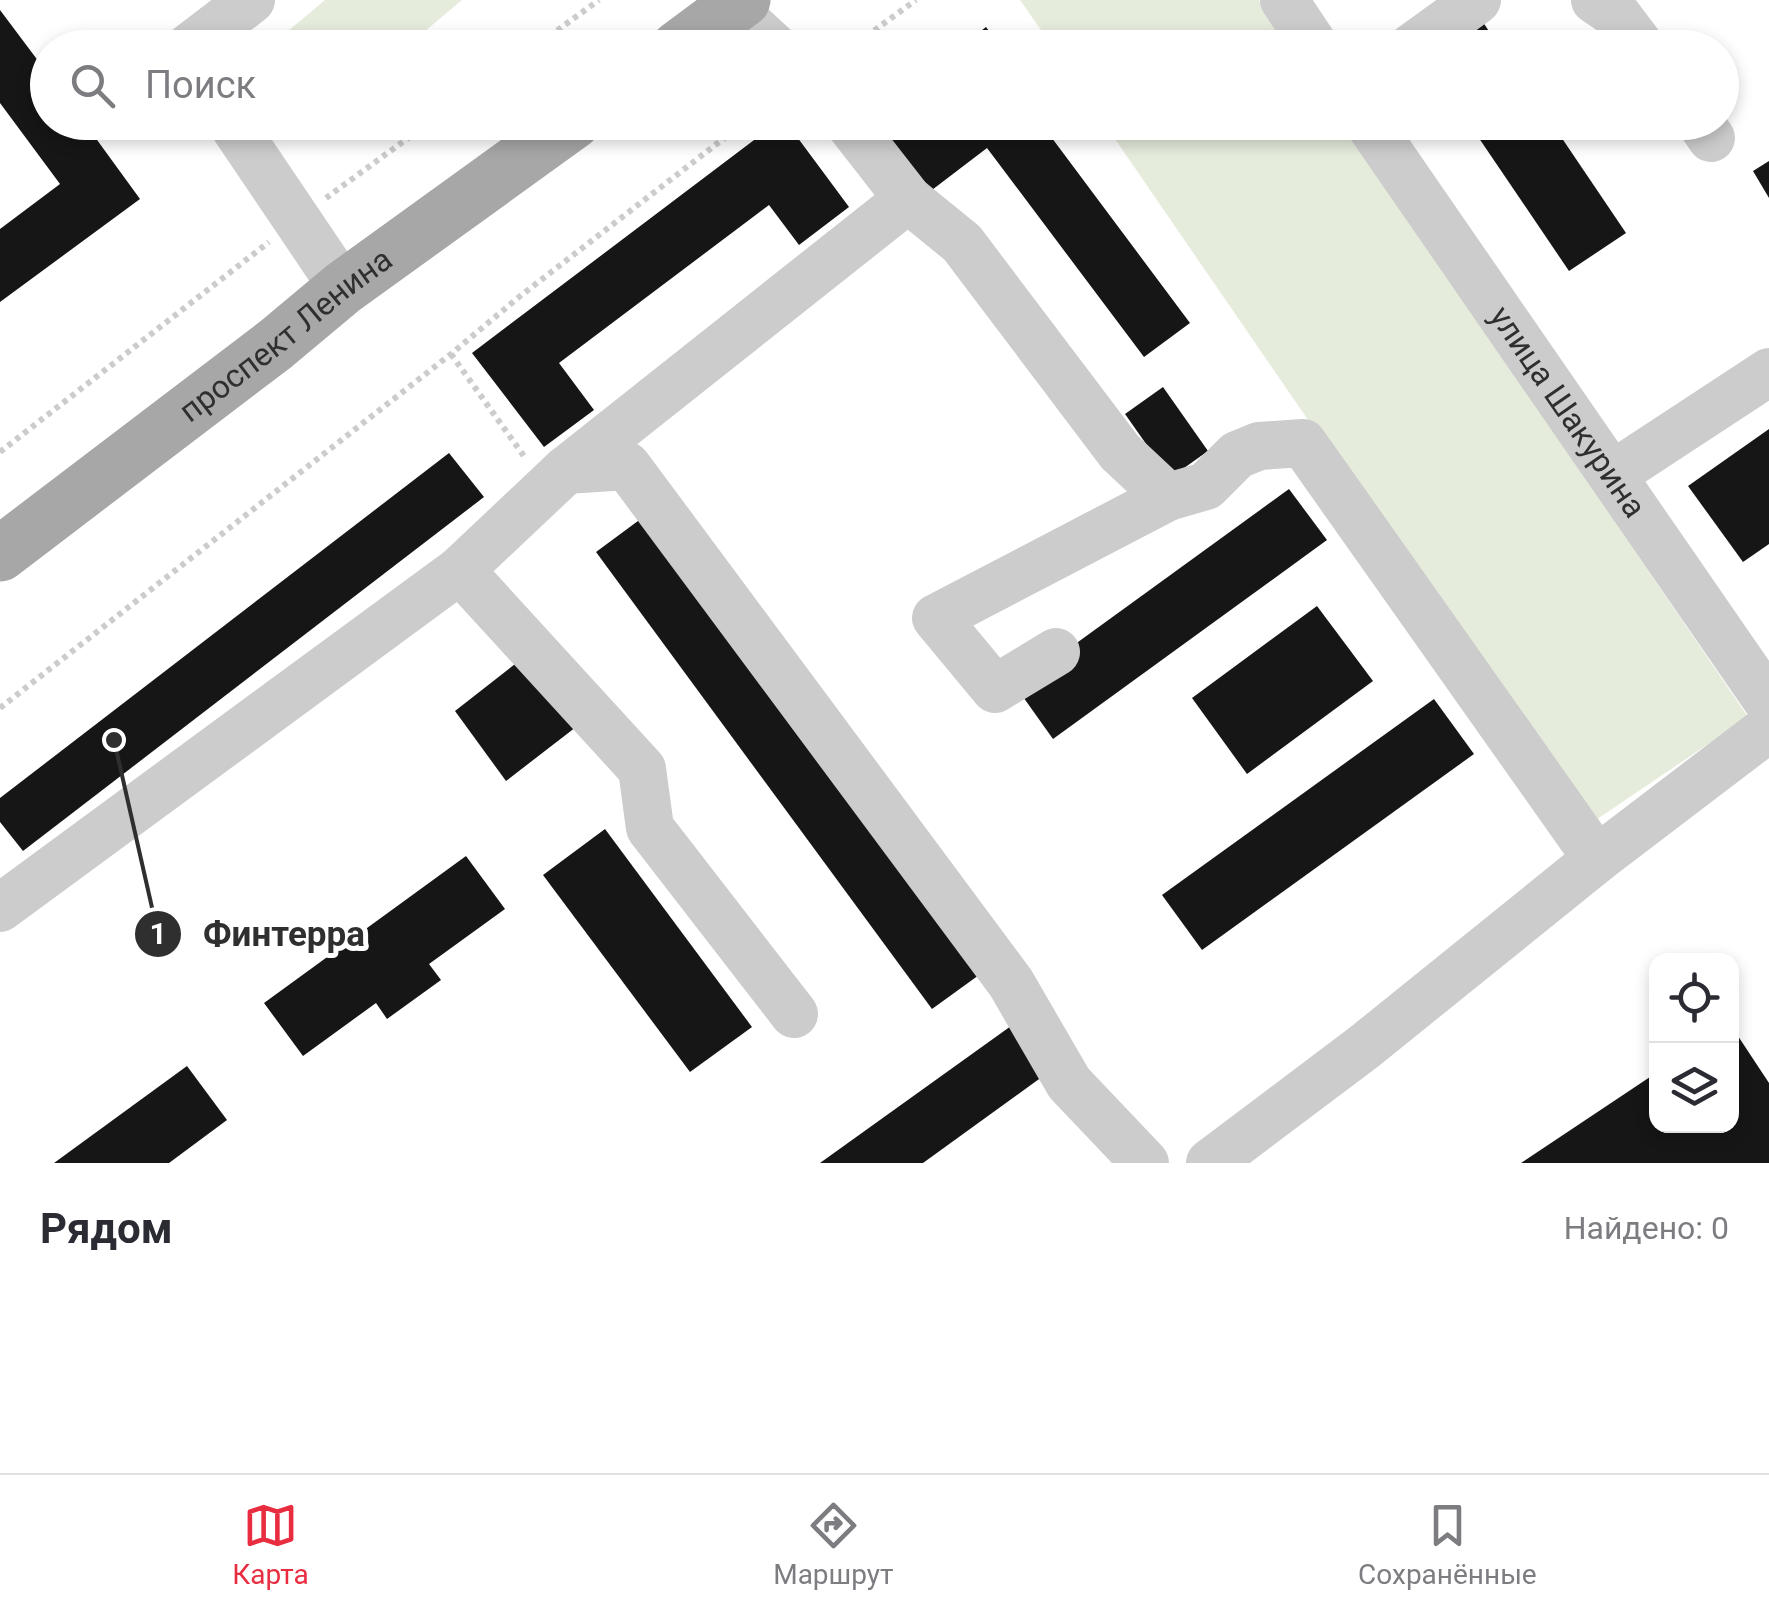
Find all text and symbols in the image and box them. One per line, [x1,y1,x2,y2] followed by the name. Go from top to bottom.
[30,30,1739,140] search box
[65,58,120,113] icon: search
[145,63,256,107] text: Поиск
[172,240,399,430] street label: проспект Ленина
[1482,299,1654,525] street label: улица Шакурина
[133,901,385,966] callout: Финтерра
[203,914,365,955] text: Финтерра
[149,916,167,951] text: 1
[1649,953,1739,1133] map controls
[1649,953,1739,1043] button: locate
[1649,1043,1739,1133] button: layers
[40,1204,173,1253] text: Рядом
[1564,1209,1729,1247] text: Найдено: 0
[232,1498,309,1591] tab: Карта
[773,1498,894,1591] tab: Маршрут
[1358,1498,1537,1591] tab: Сохранённые

